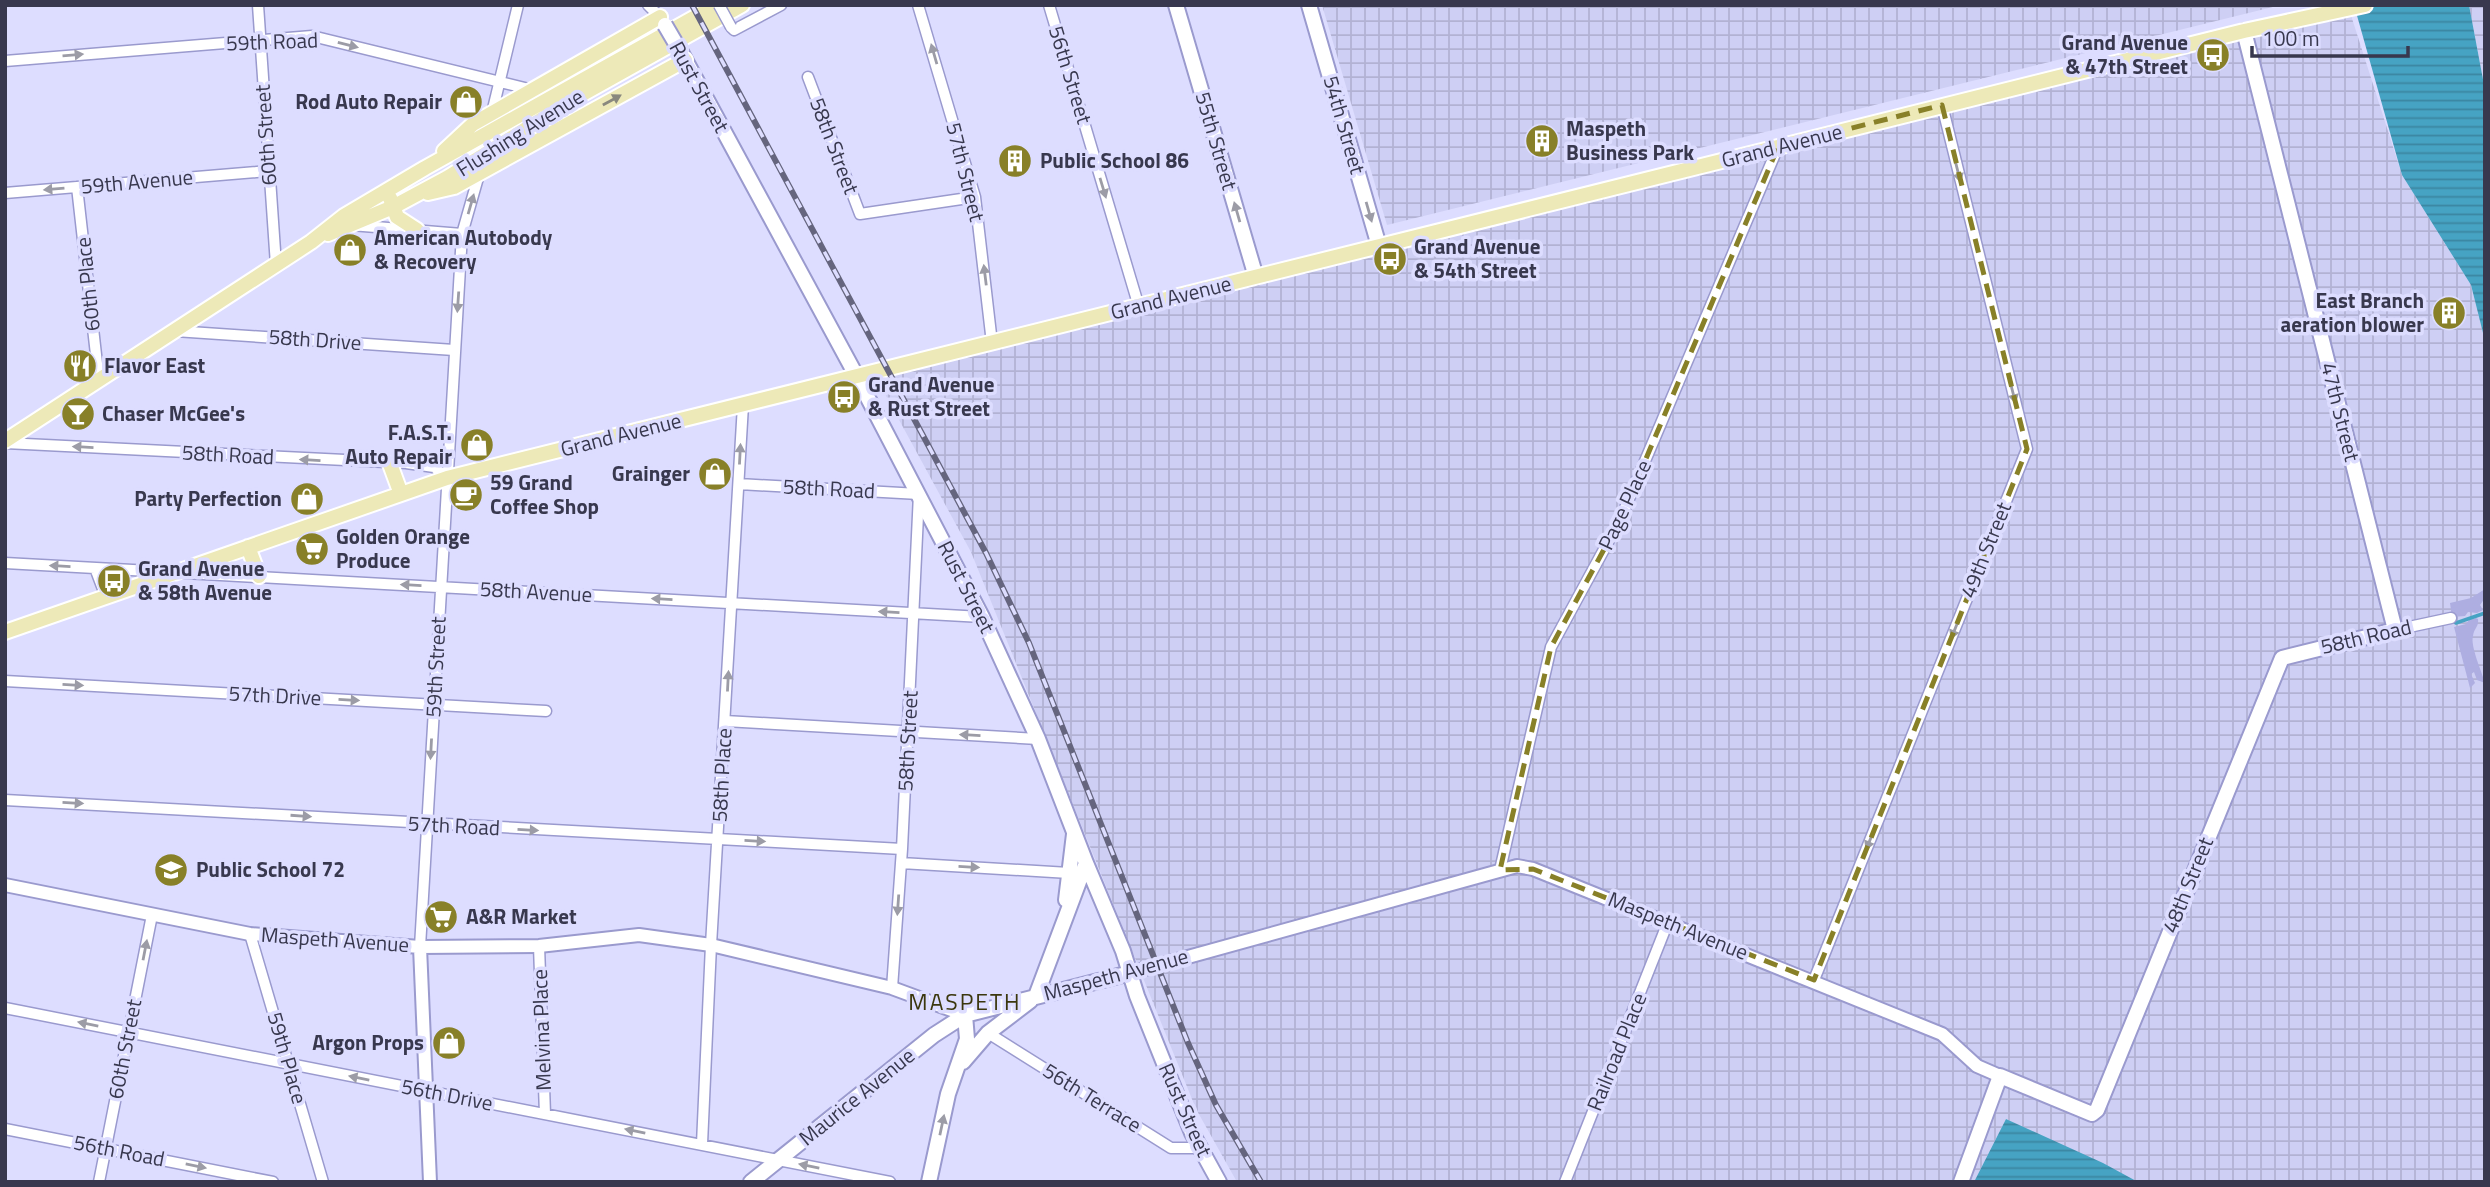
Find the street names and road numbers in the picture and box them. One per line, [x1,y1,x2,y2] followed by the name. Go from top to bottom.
[1041,22,1101,128] street label: 56th Street
[225,23,319,59] street label: 59th Road
[662,35,738,139] street label: Rust Street
[1316,72,1374,178] street label: 54th Street
[449,80,589,184] street label: Flushing Avenue
[245,83,284,187] street label: 60th Street
[1188,88,1246,194] street label: 55th Street
[802,93,868,199] street label: 58th Street
[1718,115,1846,175] street label: Grand Avenue
[938,119,994,225] street label: 57th Street
[79,160,194,202] street label: 59th Avenue
[66,236,108,333] street label: 60th Place
[1107,267,1235,327] street label: Grand Avenue
[268,320,362,358] street label: 58th Drive
[2313,359,2369,465] street label: 47th Street
[557,404,685,464] street label: Grand Avenue
[181,436,275,472] street label: 58th Road
[1589,454,1659,555] street label: Page Place
[782,470,876,506] street label: 58th Road
[1951,496,2019,602] street label: 49th Street
[930,535,1004,639] street label: Rust Street
[479,572,593,610] street label: 58th Avenue
[2317,610,2414,662] street label: 58th Road
[416,615,454,718] street label: 59th Street
[228,677,322,713] street label: 57th Drive
[888,689,926,792] street label: 58th Street
[703,727,739,823] street label: 58th Place
[407,807,501,843] street label: 57th Road
[2153,831,2221,937] street label: 48th Street
[1604,882,1753,968] street label: Maspeth Avenue
[260,918,410,960] street label: Maspeth Avenue
[1040,939,1192,1009] street label: Maspeth Avenue
[523,969,559,1091] street label: Melvina Place
[1578,988,1654,1115] street label: Railroad Place
[99,996,149,1101] street label: 60th Street
[260,1008,316,1107] street label: 59th Place
[791,1039,921,1153] street label: Maurice Avenue
[1037,1054,1148,1140] street label: 56th Terrace
[1151,1057,1221,1162] street label: Rust Street
[399,1069,496,1119] street label: 56th Drive
[71,1126,168,1175] street label: 56th Road

